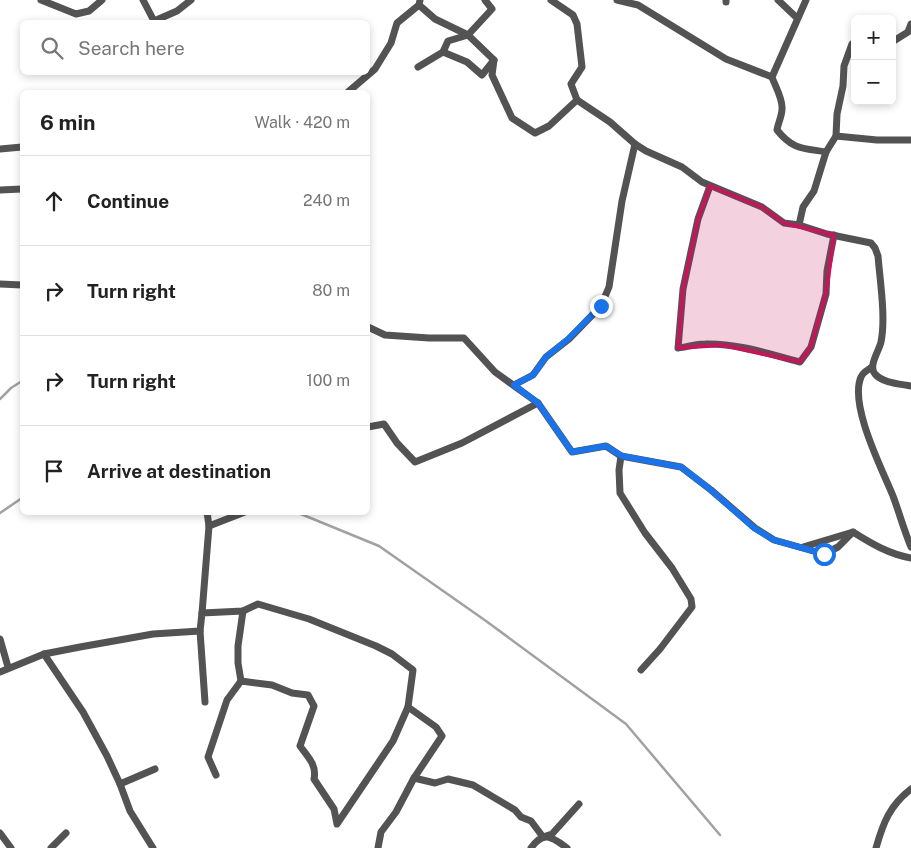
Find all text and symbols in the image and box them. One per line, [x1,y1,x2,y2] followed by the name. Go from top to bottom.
[851,15,896,105] map controls
[851,15,896,60] button: +
[20,20,370,75] search box
[38,34,66,62] icon: search
[78,37,185,59] text: Search here
[851,60,896,105] button: −
[40,110,96,135] text: 6 min
[254,113,350,132] text: Walk · 420 m
[40,187,68,215] icon: ahead
[87,190,169,212] text: Continue
[303,191,350,210] text: 240 m
[40,277,68,305] icon: right
[87,280,176,302] text: Turn right
[312,281,350,300] text: 80 m
[590,295,613,318] route end
[40,367,68,395] icon: right
[87,370,176,392] text: Turn right
[306,371,350,390] text: 100 m
[40,457,68,485] icon: arrive
[87,460,271,482] text: Arrive at destination
[813,543,836,566] route start

